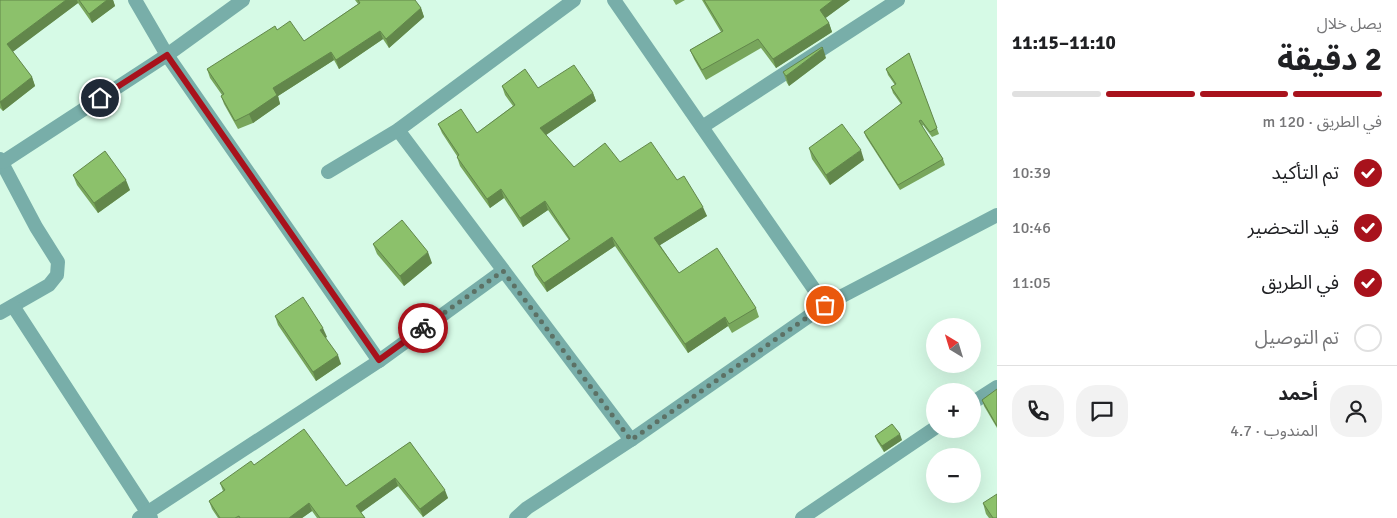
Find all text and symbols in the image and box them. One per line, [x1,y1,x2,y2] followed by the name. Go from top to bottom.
[1317,14,1382,34] text: يصل خلال
[1012,31,1116,55] text: 11:10–11:15
[1277,40,1382,79] text: 2 دقيقة
[79,77,121,119] pin
[86,84,114,112] icon: home
[1263,112,1382,132] text: في الطريق · 120 m
[1354,159,1382,187] icon: check
[1271,161,1339,185] text: تم التأكيد
[1012,163,1051,183] text: 10:39
[1354,214,1382,242] icon: check
[1248,216,1339,240] text: قيد التحضير
[1012,218,1051,238] text: 10:46
[1354,269,1382,297] icon: check
[1261,271,1339,295] text: في الطريق
[1012,273,1051,293] text: 11:05
[804,284,846,326] pin
[811,291,839,319] icon: bag
[398,303,448,353] courier
[409,314,437,342] icon: bike
[926,318,981,372] north arrow
[926,318,981,503] map controls
[1255,326,1339,350] text: تم التوصيل
[1278,382,1318,406] text: أحمد
[926,383,981,438] button: +
[1012,385,1064,437] button: phone
[1076,385,1128,437] button: chat
[1330,385,1382,437] button: person
[1230,421,1318,441] text: المندوب · 4.7
[926,448,981,503] button: −

